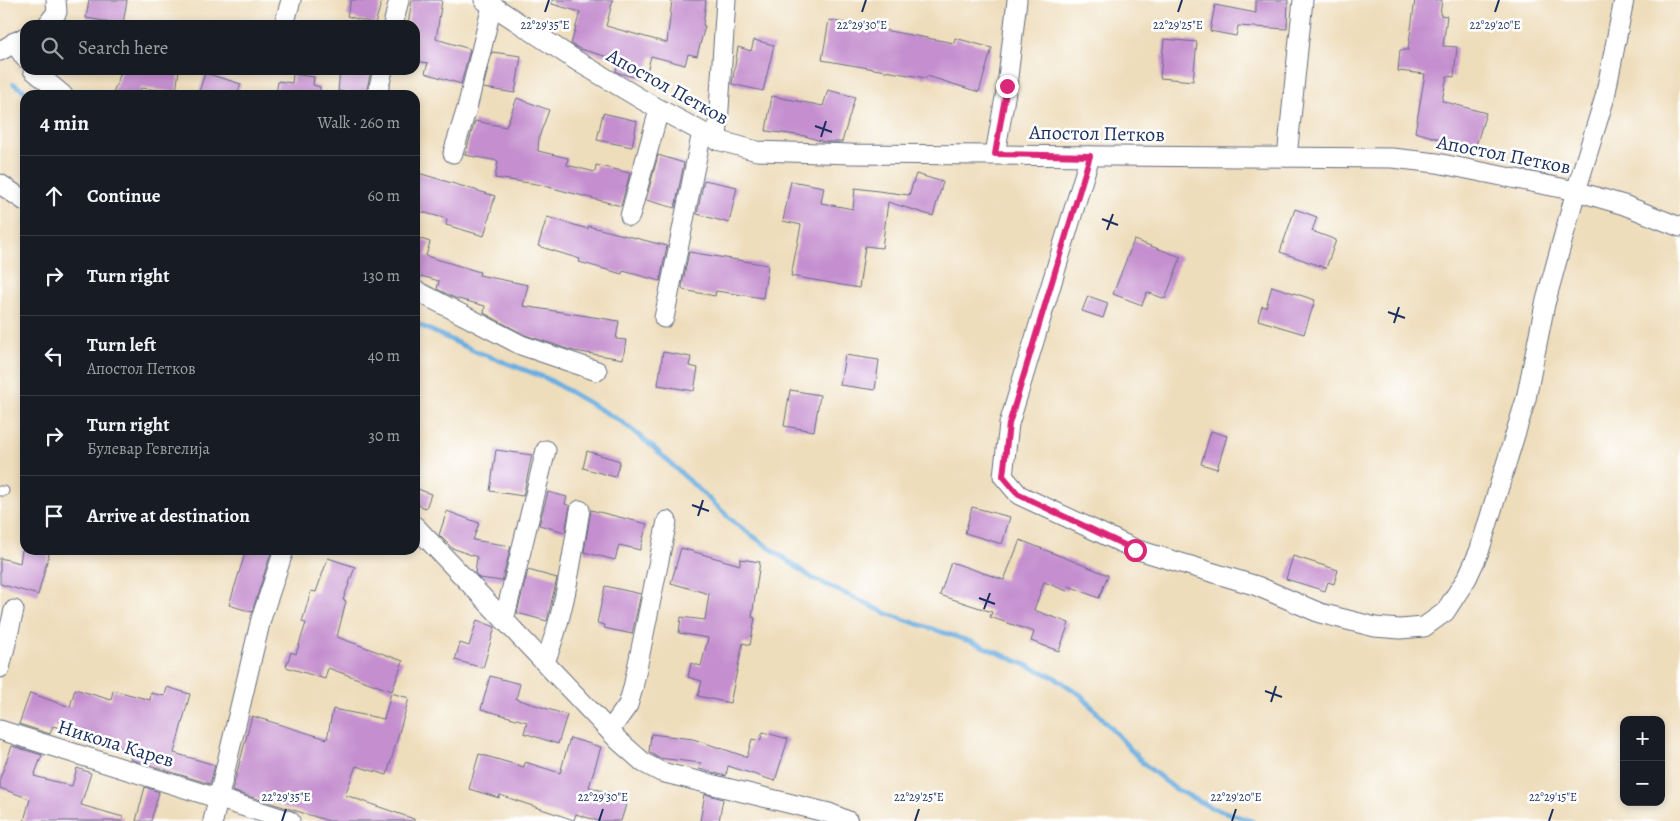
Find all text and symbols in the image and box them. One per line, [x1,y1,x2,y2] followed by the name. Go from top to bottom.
[520,17,570,33] text: 22°29'35"E
[837,17,887,33] text: 22°29'30"E
[1153,17,1203,33] text: 22°29'25"E
[1469,17,1521,33] text: 22°29'20"E
[20,20,420,75] search box
[38,34,66,62] icon: search
[78,35,168,61] text: Search here
[601,41,734,131] street label: Апостол Петков
[996,75,1019,98] route end
[40,109,89,137] text: 4 min
[318,112,400,134] text: Walk · 260 m
[1028,119,1165,148] street label: Апостол Петков
[1434,128,1573,181] street label: Апостол Петков
[40,182,68,210] icon: ahead
[87,183,161,209] text: Continue
[368,185,400,207] text: 60 m
[40,262,68,290] icon: right
[87,263,169,289] text: Turn right
[363,265,400,287] text: 130 m
[87,332,156,358] text: Turn left
[40,342,68,370] icon: left
[368,345,400,367] text: 40 m
[87,358,196,380] text: Апостол Петков
[87,412,169,438] text: Turn right
[40,422,68,450] icon: right
[368,425,400,447] text: 30 m
[87,438,210,460] text: Булевар Гевгелија
[40,502,68,530] icon: arrive
[87,503,250,529] text: Arrive at destination
[1124,539,1147,562] route start
[54,713,178,774] street label: Никола Карев
[1620,716,1665,806] map controls
[1620,716,1665,761] button: +
[1620,761,1665,806] button: −
[261,789,311,805] text: 22°29'35"E
[578,789,628,805] text: 22°29'30"E
[894,789,944,805] text: 22°29'25"E
[1210,789,1262,805] text: 22°29'20"E
[1529,789,1577,805] text: 22°29'15"E

